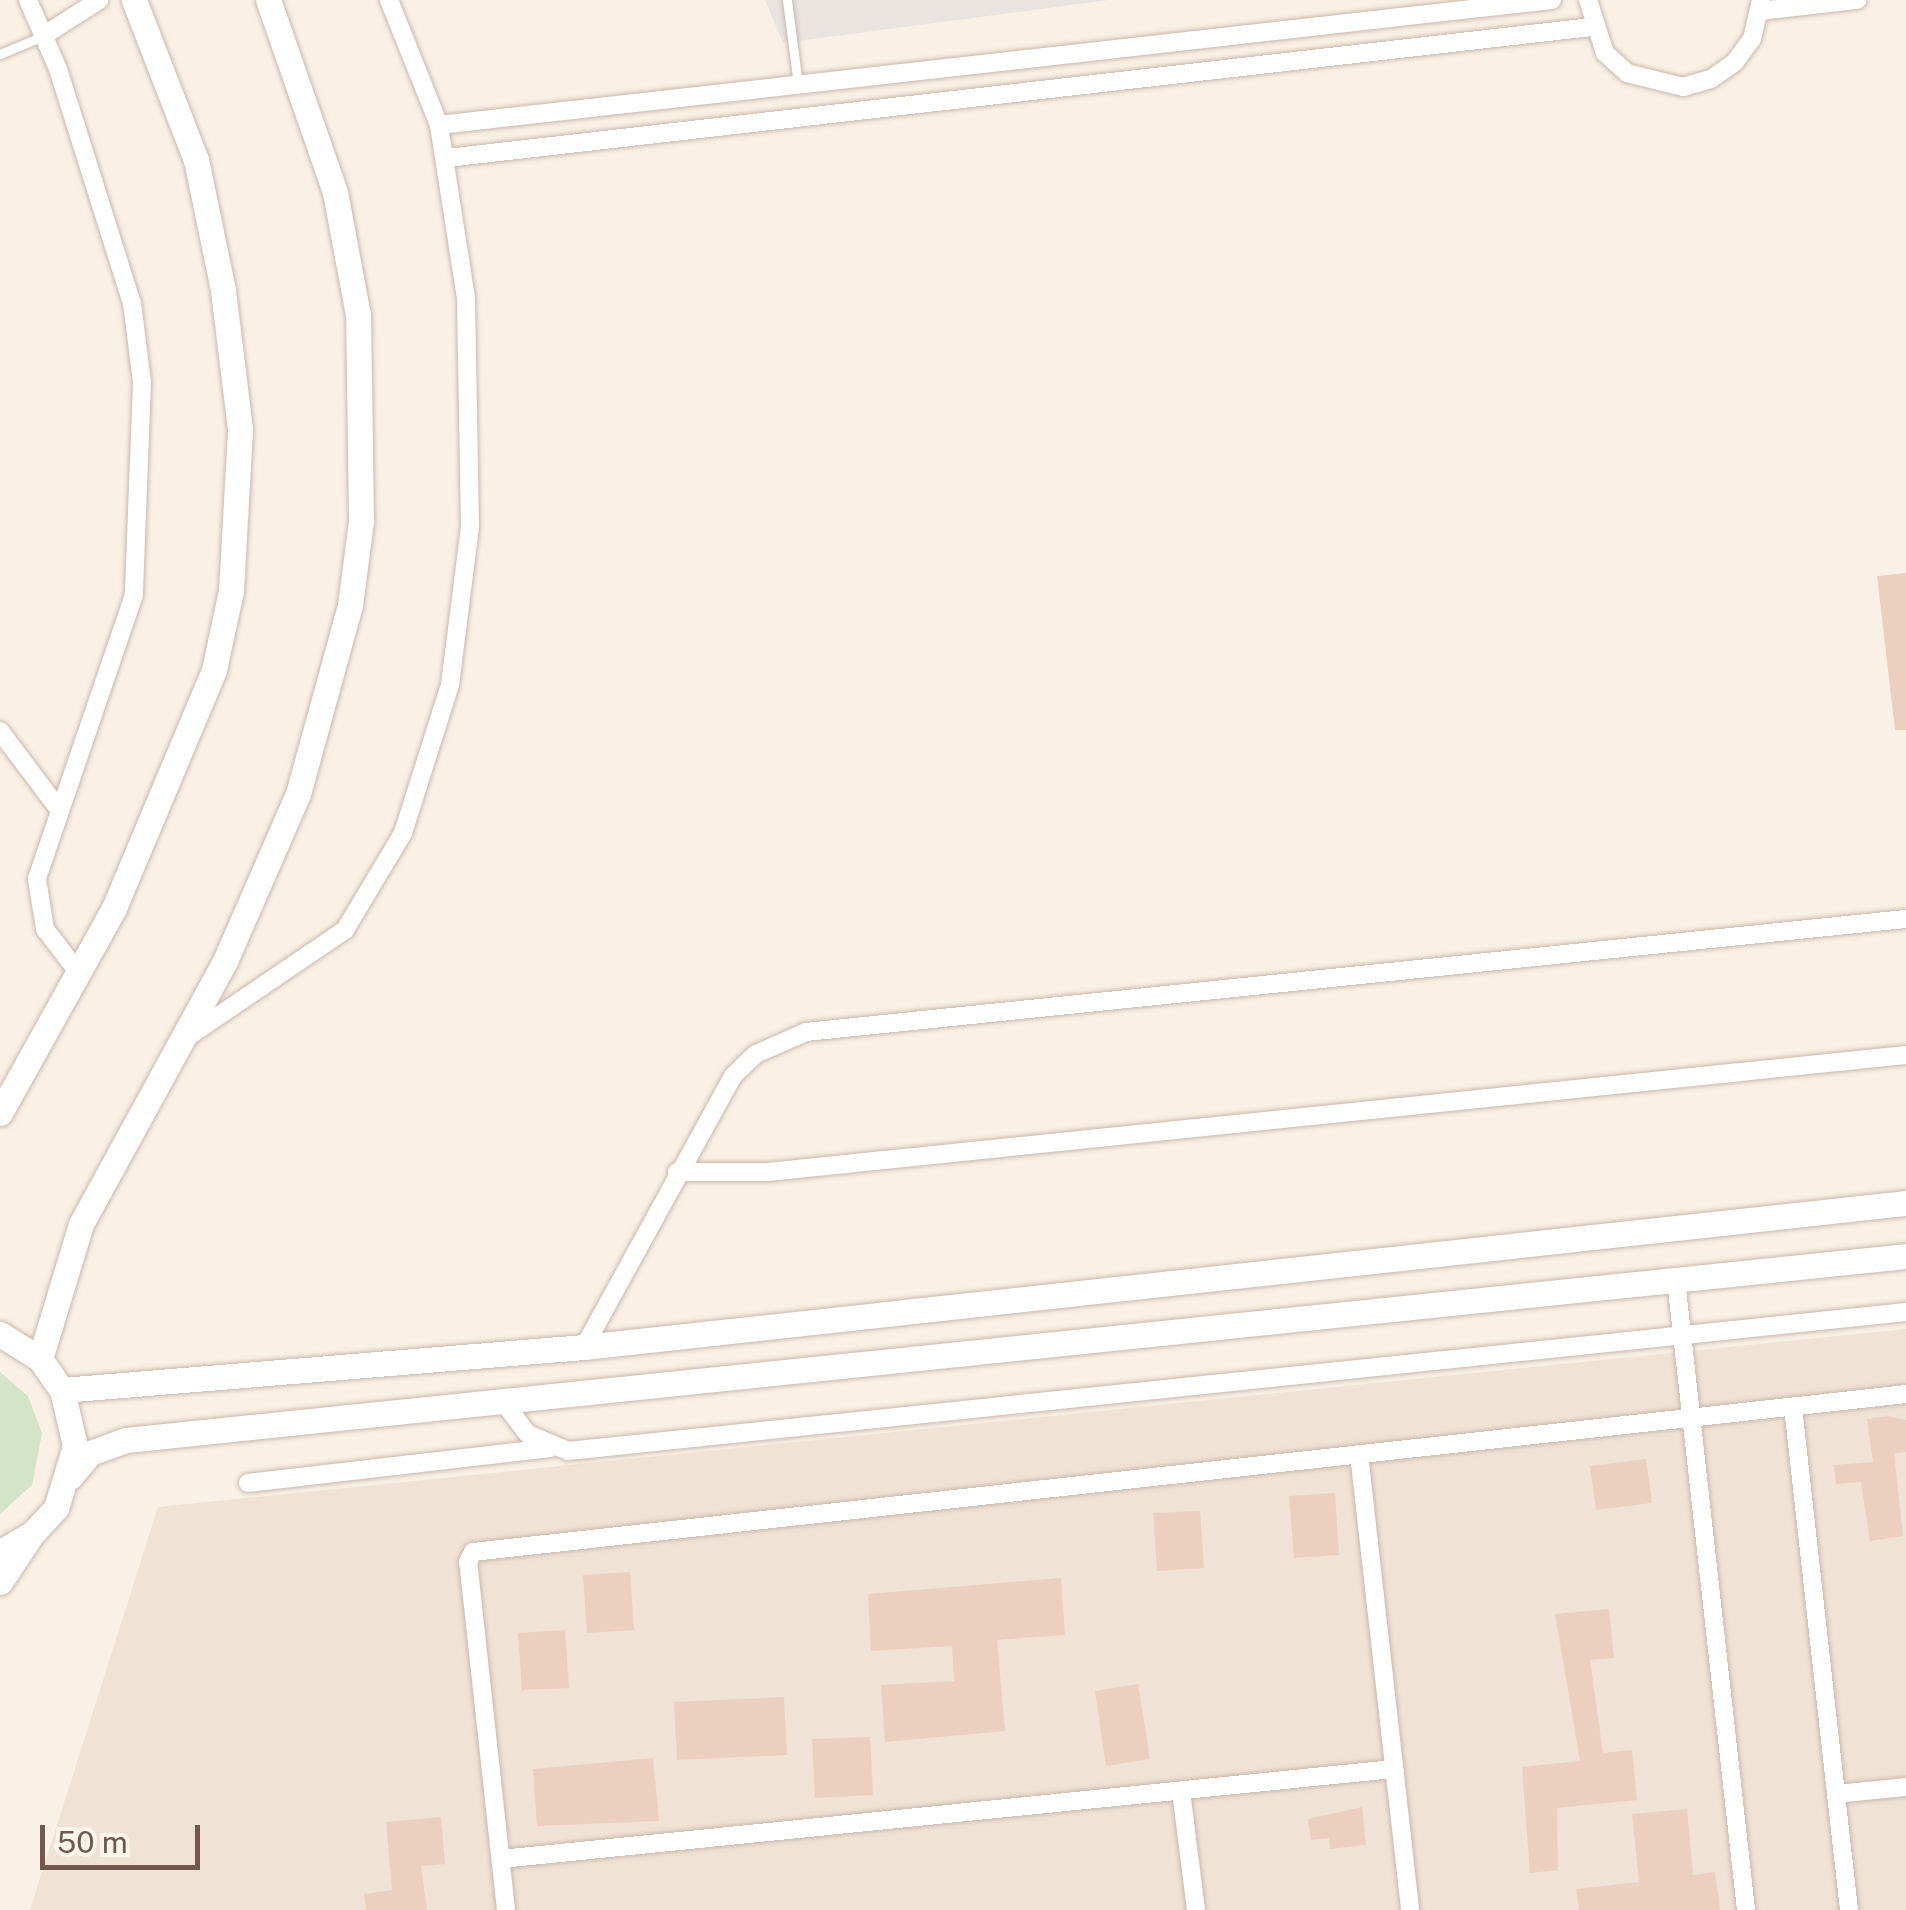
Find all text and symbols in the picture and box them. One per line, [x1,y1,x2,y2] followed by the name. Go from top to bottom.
[45,1805,205,1867] scale bar
[57,1824,128,1860] text: 50 m

